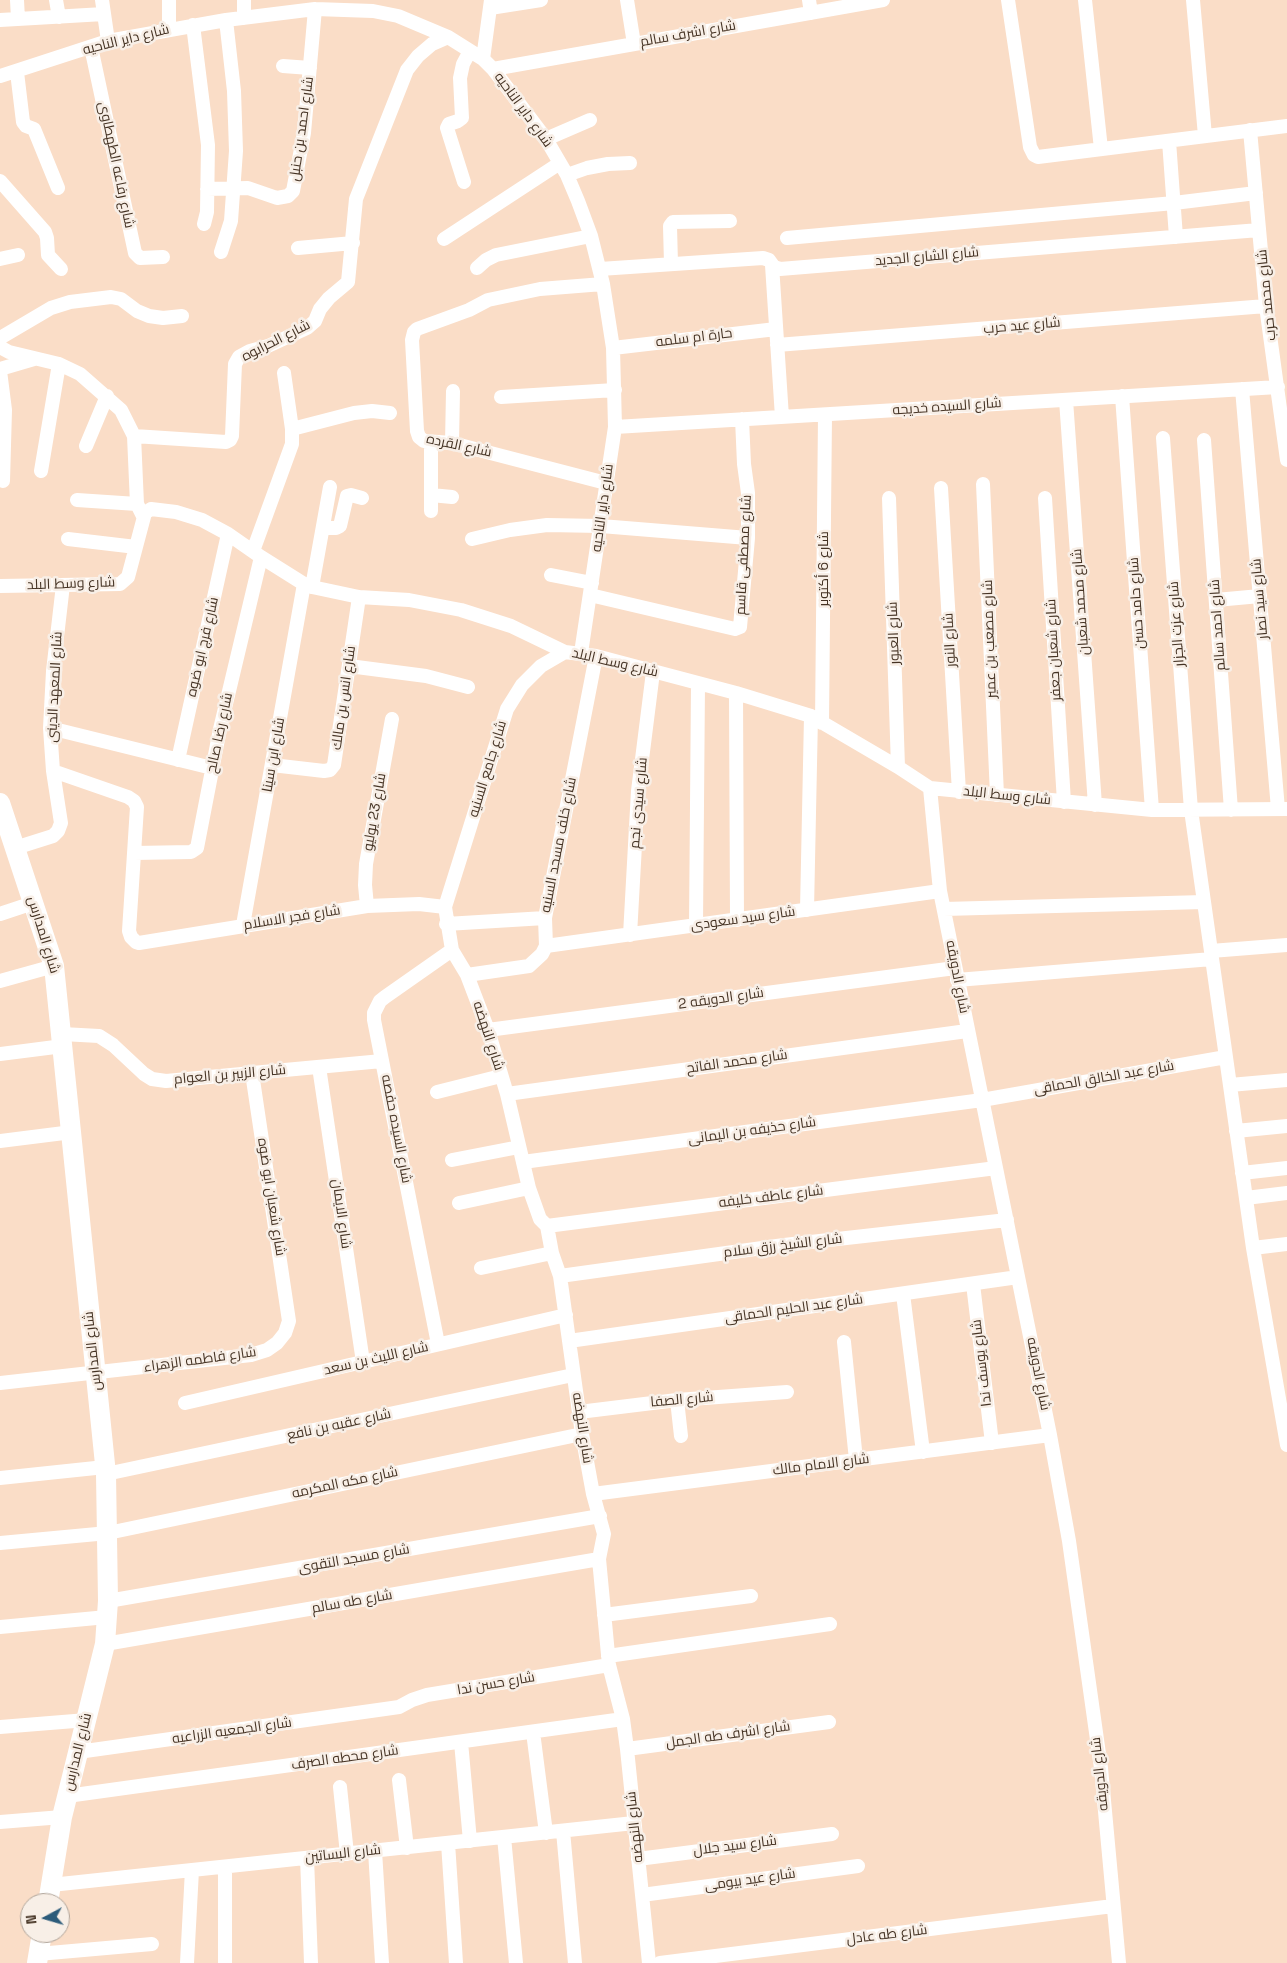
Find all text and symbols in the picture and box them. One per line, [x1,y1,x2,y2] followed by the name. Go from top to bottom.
[639,17,737,51] street label: شارع اشرف سالم
[81,21,171,59] street label: شارع داير الناحيه
[490,69,556,151] street label: شارع داير الناحيه
[286,75,318,183] street label: شارع احمد بن حنبل
[94,100,138,230] street label: شارع رفاعه الطهطاوى
[874,244,980,270] street label: شارع الشارع الجديد
[1254,249,1280,341] street label: شارع محمد حرب
[983,314,1061,338] street label: شارع عيد حرب
[239,317,313,365] street label: شارع الحرابوه
[655,325,733,351] street label: حارة ام سلمه
[892,395,1002,419] street label: شارع السيده خديجه
[425,431,493,461] street label: شارع القرده
[589,463,617,553] street label: شارع داير الناحيه
[732,494,756,616] street label: شارع مصطفى قاسم
[816,531,832,607] street label: شارع 6 أكتوبر
[1069,548,1093,656] street label: شارع محمد شعبان
[1125,557,1149,649] street label: شارع حامد حسن
[1248,558,1272,640] street label: شارع سيد نصار
[27,574,115,594] street label: شارع وسط البلد
[980,579,1000,699] street label: شارع مصعب بن عمير
[1206,579,1230,671] street label: شارع احمد سالم
[1166,581,1188,667] street label: شارع عزت الجزار
[183,595,223,699] street label: شارع فرج ابو ضوه
[1043,599,1065,701] street label: شارع شعبان جعفر
[885,601,903,665] street label: شارع العبور
[940,612,960,668] street label: شارع النور
[44,631,66,743] street label: شارع المعهد الدينى
[328,645,360,751] street label: شارع انس بن مالك
[570,645,660,681] street label: شارع وسط البلد
[203,691,237,775] street label: شارع رضا صالح
[259,716,289,794] street label: شارع ابن سينا
[465,719,511,819] street label: شارع جامع السنيه
[627,757,651,849] street label: شارع سيدى نجم
[360,772,390,852] street label: شارع 23 يوليو
[538,776,580,914] street label: شارع خلف مسجد السنيه
[962,783,1052,809] street label: شارع وسط البلد
[23,894,63,976] street label: شارع المدارس
[242,902,342,934] street label: شارع فجر الاسلام
[690,903,796,935] street label: شارع سيد سعودى
[942,939,972,1015] street label: شارع الدويقه
[677,985,765,1013] street label: شارع الدويقه 2
[469,999,507,1073] street label: شارع النهضه
[685,1047,789,1077] street label: شارع محمد الفاتح
[1033,1057,1175,1099] street label: شارع عبد الخالق الحماقى
[173,1062,287,1088] street label: شارع الزبير بن العوام
[377,1073,415,1185] street label: شارع السيده حفصه
[687,1114,817,1148] street label: شارع حذيفه بن اليمانى
[253,1137,289,1257] street label: شارع شعبان ابو ضوه
[328,1178,354,1250] street label: شارع الايمان
[718,1182,824,1212] street label: شارع عاطف خليفه
[723,1230,843,1262] street label: شارع الشيخ رزق سلام
[724,1291,864,1327] street label: شارع عبد الحليم الحماقى
[80,1311,106,1391] street label: شارع المدارس
[968,1319,996,1407] street label: شارع يوسف ندا
[1023,1336,1053,1412] street label: شارع الدويقه
[322,1339,430,1379] street label: شارع الليث بن سعد
[143,1344,257,1376] street label: شارع فاطمه الزهراء
[650,1389,714,1411] street label: شارع الصفا
[568,1391,596,1465] street label: شارع النهضه
[285,1406,393,1444] street label: شارع عقبه بن نافع
[772,1451,870,1479] street label: شارع الامام مالك
[290,1464,400,1502] street label: شارع مكه المكرمه
[297,1541,411,1577] street label: شارع مسجد التقوى
[310,1587,394,1617] street label: شارع طه سالم
[456,1669,536,1699] street label: شارع حسن ندا
[60,1711,96,1793] street label: شارع المدارس
[171,1714,293,1748] street label: شارع الجمعيه الزراعيه
[665,1718,791,1752] street label: شارع اشرف طه الجمل
[1088,1736,1112,1812] street label: شارع الدويقه
[290,1742,400,1774] street label: شارع محطه الصرف
[623,1790,647,1864] street label: شارع النهضه
[692,1833,778,1859] street label: شارع سيد جلال
[304,1842,382,1866] street label: شارع البساتين
[704,1865,796,1895] street label: شارع عيد بيومى
[20,1893,70,1943] north arrow
[22,1914,41,1925] text: N
[846,1922,928,1948] street label: شارع طه عادل

